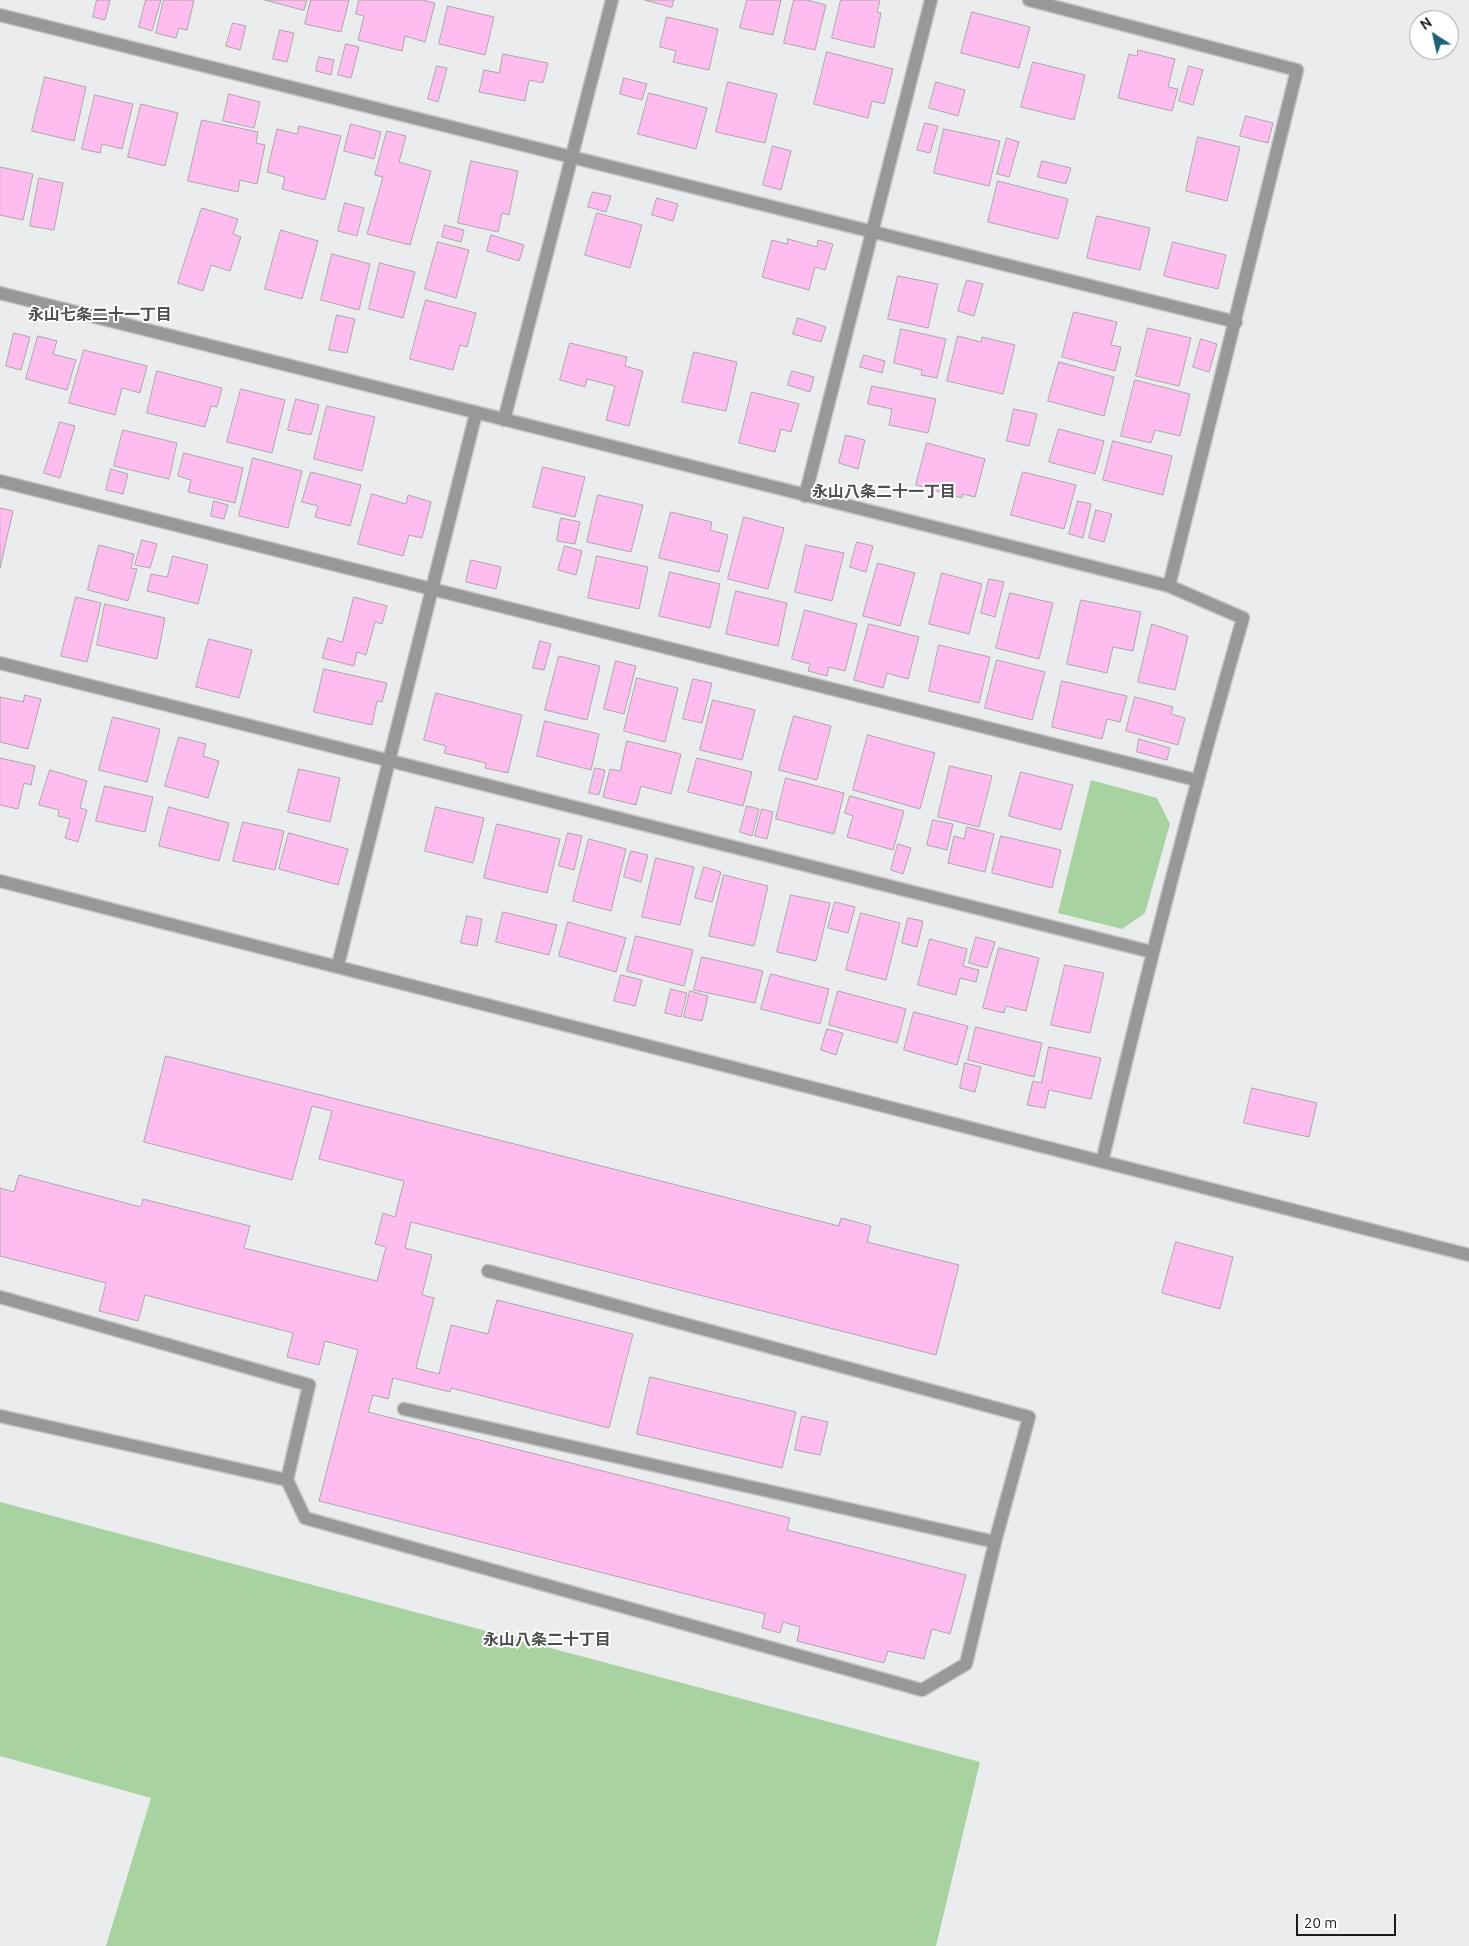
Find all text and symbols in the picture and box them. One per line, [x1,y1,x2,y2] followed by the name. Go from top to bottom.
[1409,10,1459,60] north arrow
[1417,14,1435,33] text: N
[28,305,172,325] district label: 永山七条二十一丁目
[812,482,956,502] district label: 永山八条二十一丁目
[483,1630,611,1650] district label: 永山八条二十丁目
[1299,1904,1399,1936] scale bar
[1304,1914,1337,1931] text: 20 m

